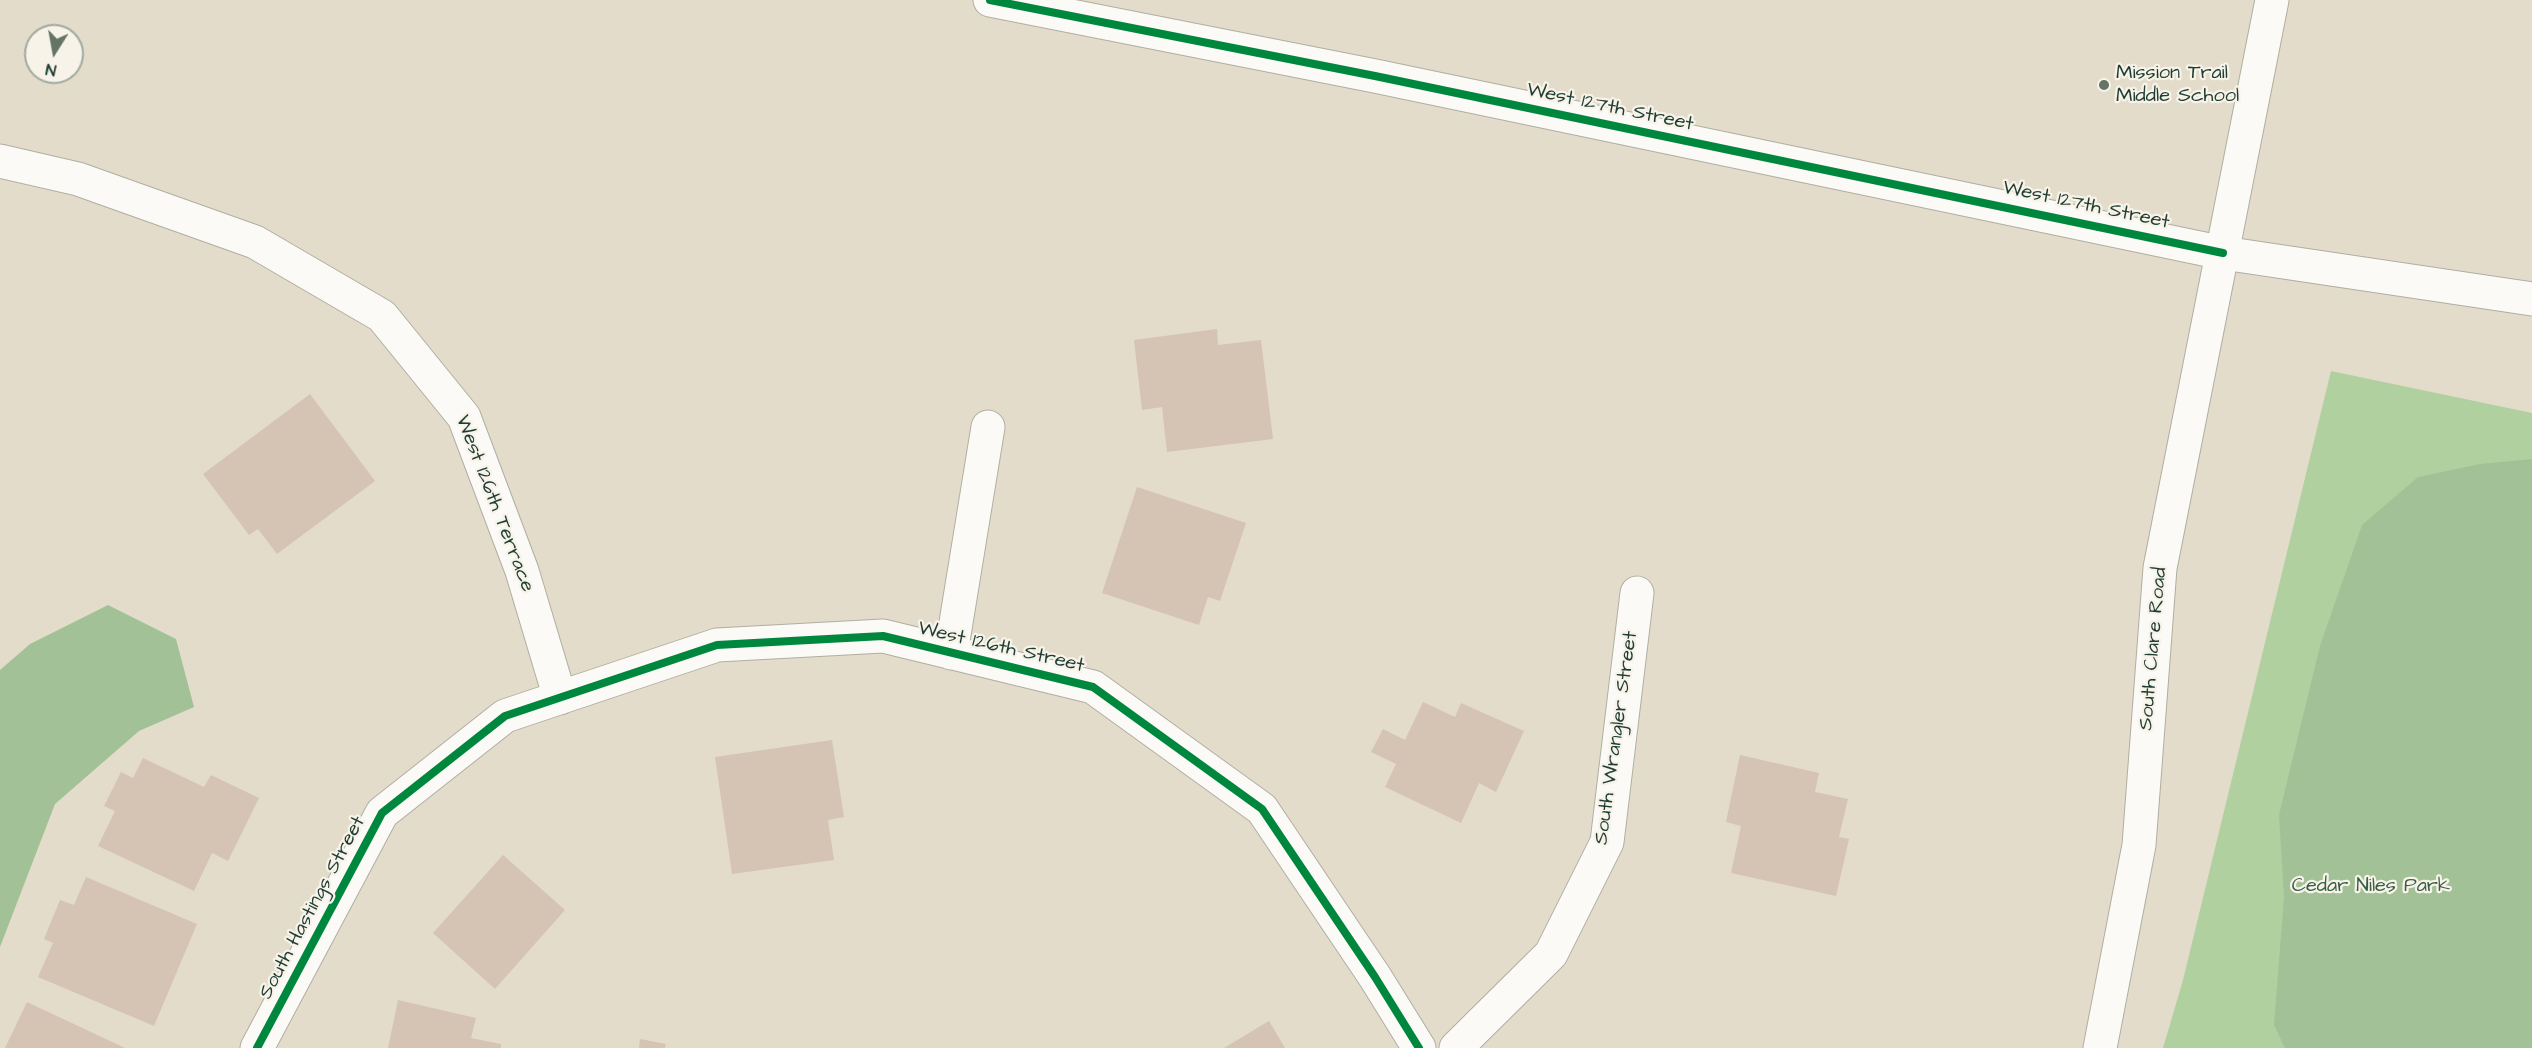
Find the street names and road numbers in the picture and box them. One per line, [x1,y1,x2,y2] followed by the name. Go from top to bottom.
[1524,79,1696,137] street label: West 127th Street
[2000,177,2172,235] street label: West 127th Street
[449,412,539,596] street label: West 126th Terrace
[2135,566,2173,732] street label: South Clare Road
[915,617,1087,679] street label: West 126th Street
[1590,630,1644,846] street label: South Wrangler Street
[255,812,371,1004] street label: South Hastings Street

